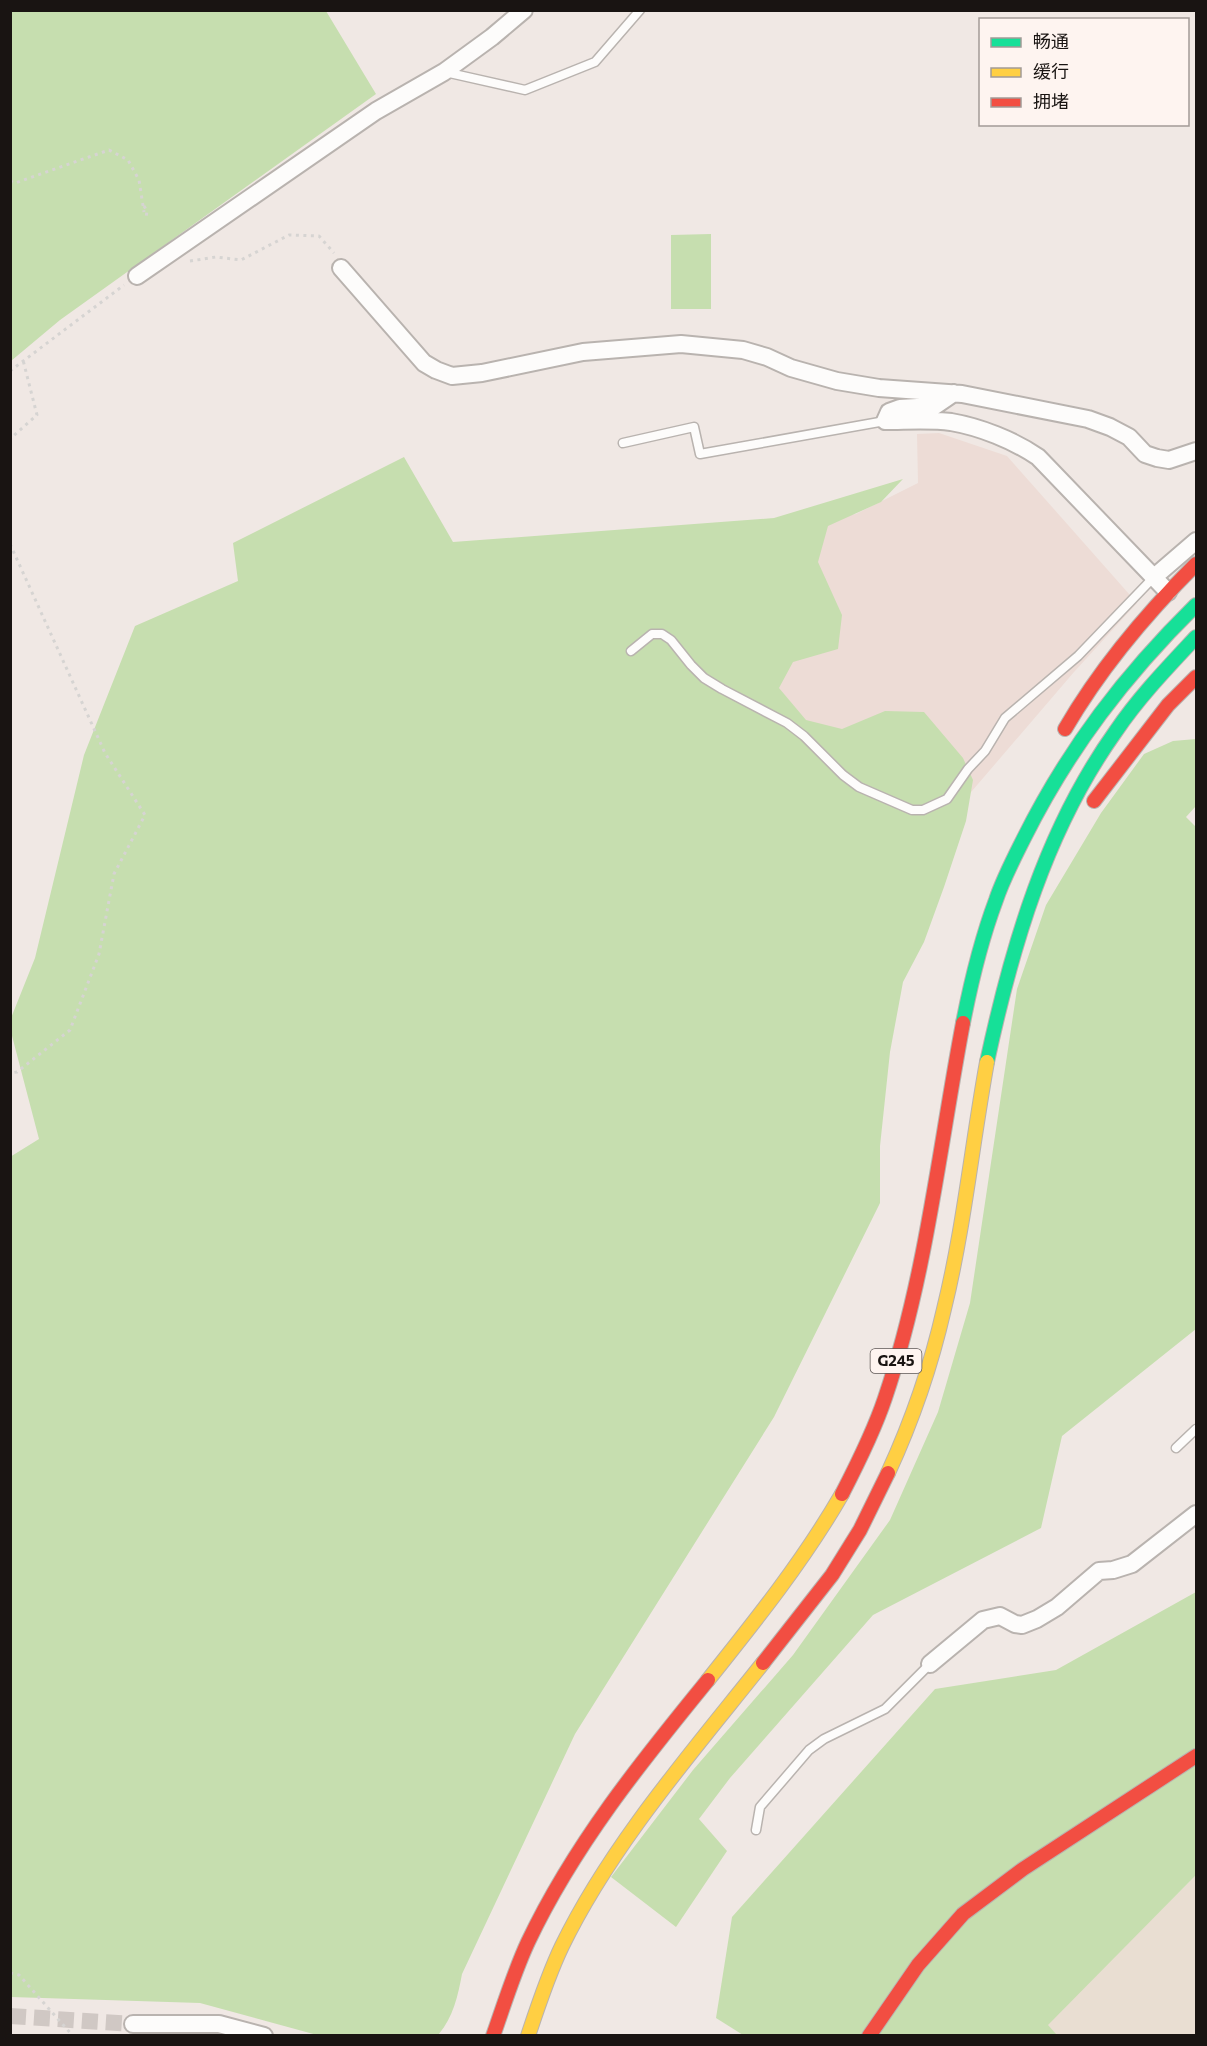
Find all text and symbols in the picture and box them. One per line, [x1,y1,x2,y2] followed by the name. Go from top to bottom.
[979,18,1189,126] legend
[1033,30,1069,52] text: 畅通
[1033,60,1069,82] text: 缓行
[1033,90,1069,112] text: 拥堵
[870,1349,922,1373] road number: G245

